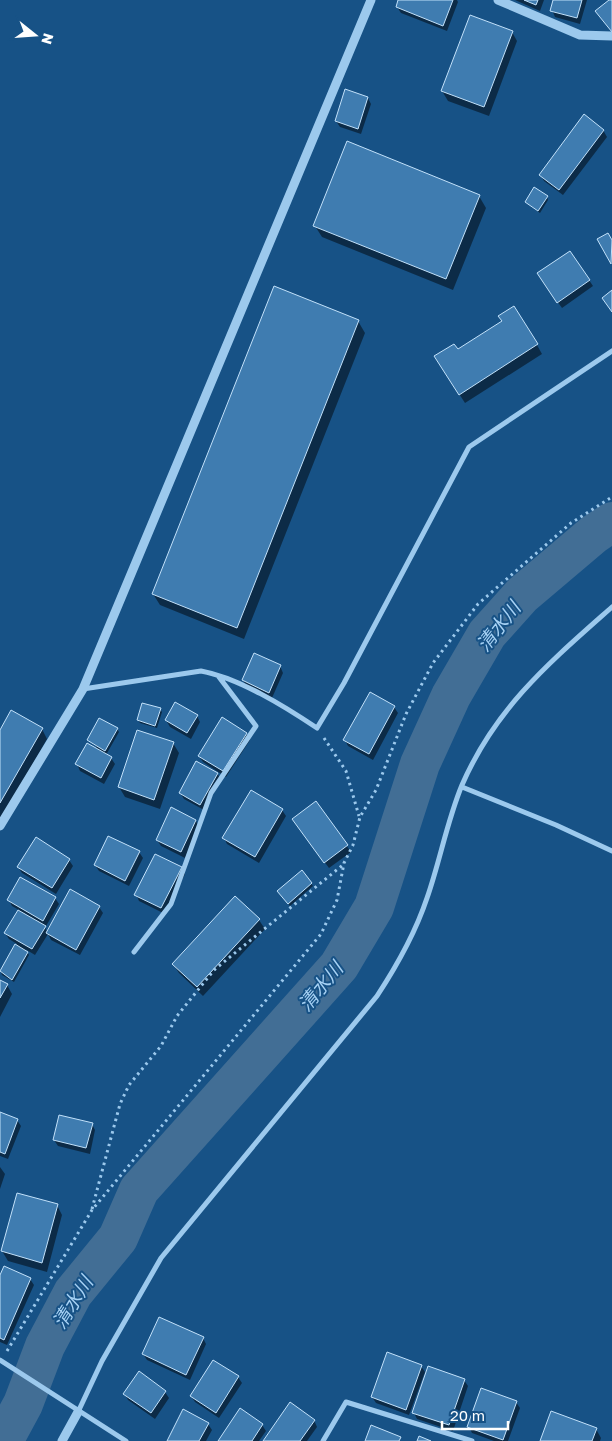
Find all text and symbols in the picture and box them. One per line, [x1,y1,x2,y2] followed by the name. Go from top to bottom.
[10,10,60,60] north arrow
[38,31,58,47] text: N
[471,595,526,656] water label: 清水川
[293,955,348,1015] water label: 清水川
[47,1270,98,1332] water label: 清水川
[442,1398,508,1430] scale bar
[450,1406,485,1424] text: 20 m

